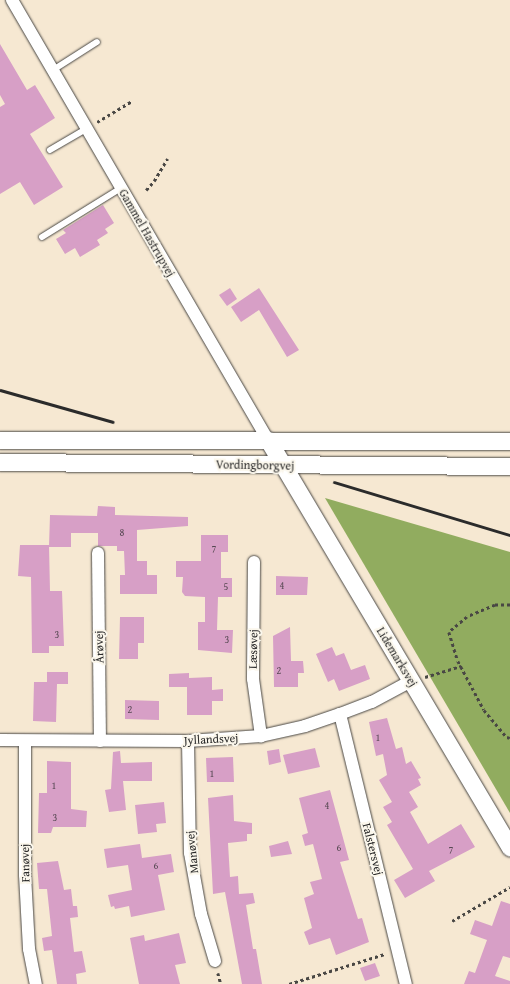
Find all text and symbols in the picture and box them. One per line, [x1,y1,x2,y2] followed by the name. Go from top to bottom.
[116,186,178,280] street label: Gammel Hastrupvej
[216,457,294,473] street label: Vordingborgvej
[120,527,124,539] house number: 8
[212,543,216,555] house number: 7
[280,580,284,592] house number: 4
[224,581,228,593] house number: 5
[374,625,420,689] street label: Lidemarksvej
[55,629,59,641] house number: 3
[245,629,261,669] street label: Læsøvej
[92,630,106,664] street label: Årøvej
[225,634,229,646] house number: 3
[277,665,281,677] house number: 2
[128,704,132,716] house number: 2
[183,730,239,748] street label: Jyllandsvej
[376,732,380,744] house number: 1
[210,768,214,780] house number: 1
[52,780,56,792] house number: 1
[325,800,329,812] house number: 4
[53,812,57,824] house number: 3
[360,821,386,877] street label: Falstersvej
[183,830,201,874] street label: Manøvej
[337,842,341,854] house number: 6
[17,844,33,882] street label: Fanøvej
[449,844,453,856] house number: 7
[154,860,158,872] house number: 6

